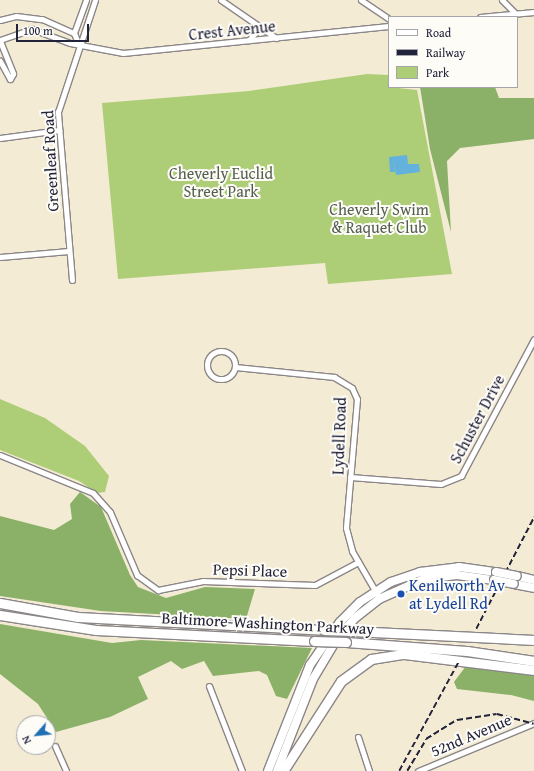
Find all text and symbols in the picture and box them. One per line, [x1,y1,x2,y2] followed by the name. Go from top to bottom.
[18,16,91,42] scale bar
[188,16,276,44] street label: Crest Avenue
[388,16,518,88] legend
[23,22,53,39] text: 100 m
[426,24,451,41] text: Road
[426,44,465,61] text: Railway
[426,64,449,81] text: Park
[38,110,62,212] street label: Greenleaf Road
[169,163,273,201] park label: Cheverly Euclid Street Park
[329,199,429,237] park label: Cheverly Swim & Raquet Club
[446,371,508,467] street label: Schuster Drive
[328,397,350,475] street label: Lydell Road
[213,559,287,581] street label: Pepsi Place
[409,575,505,613] place label: Kenilworth Av at Lydell Rd
[396,589,406,599] marker: Kenilworth Av at Lydell Rd
[161,608,375,638] street label: Baltimore-Washington Parkway
[428,709,514,761] street label: 52nd Avenue
[16,715,56,755] north arrow
[17,733,35,747] text: N

